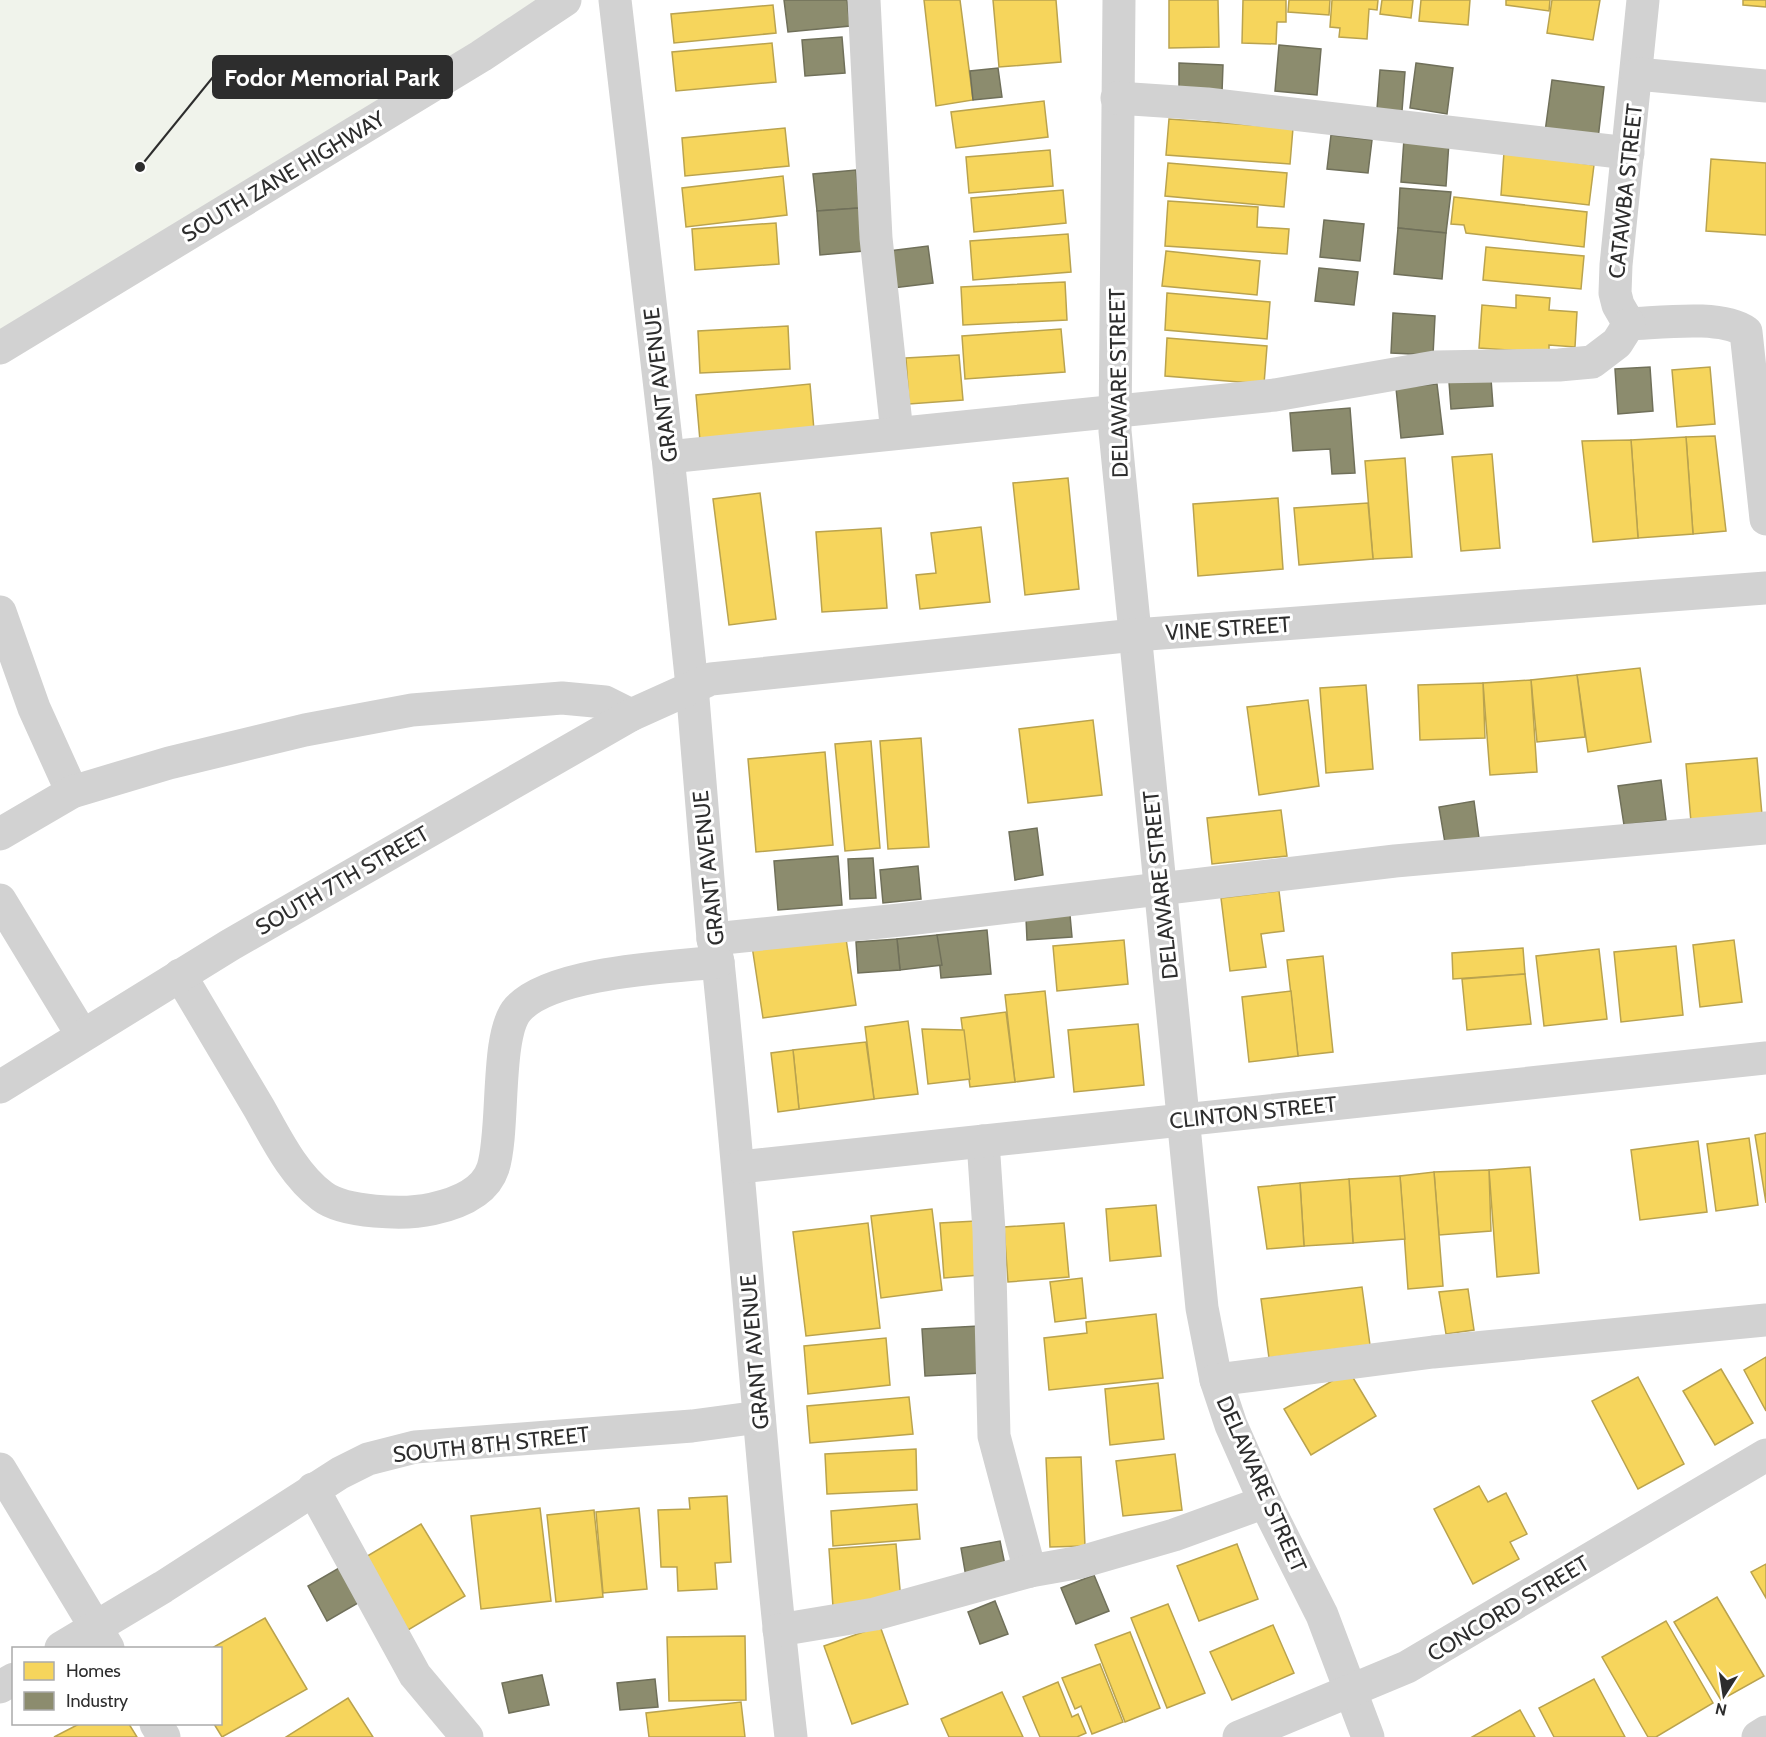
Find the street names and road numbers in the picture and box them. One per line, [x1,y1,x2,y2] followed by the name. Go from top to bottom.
[1603,102,1648,280] street label: CATAWBA STREET
[177,105,390,248] street label: SOUTH ZANE HIGHWAY
[1103,288,1134,478] street label: DELAWARE STREET
[638,306,683,464] street label: GRANT AVENUE
[1164,611,1292,646] street label: VINE STREET
[687,789,730,947] street label: GRANT AVENUE
[1137,789,1184,981] street label: DELAWARE STREET
[251,820,434,941] street label: SOUTH 7TH STREET
[1168,1090,1338,1135] street label: CLINTON STREET
[734,1273,775,1431] street label: GRANT AVENUE
[1211,1392,1313,1577] street label: DELAWARE STREET
[392,1421,591,1468] street label: SOUTH 8TH STREET
[1422,1549,1594,1667] street label: CONCORD STREET

